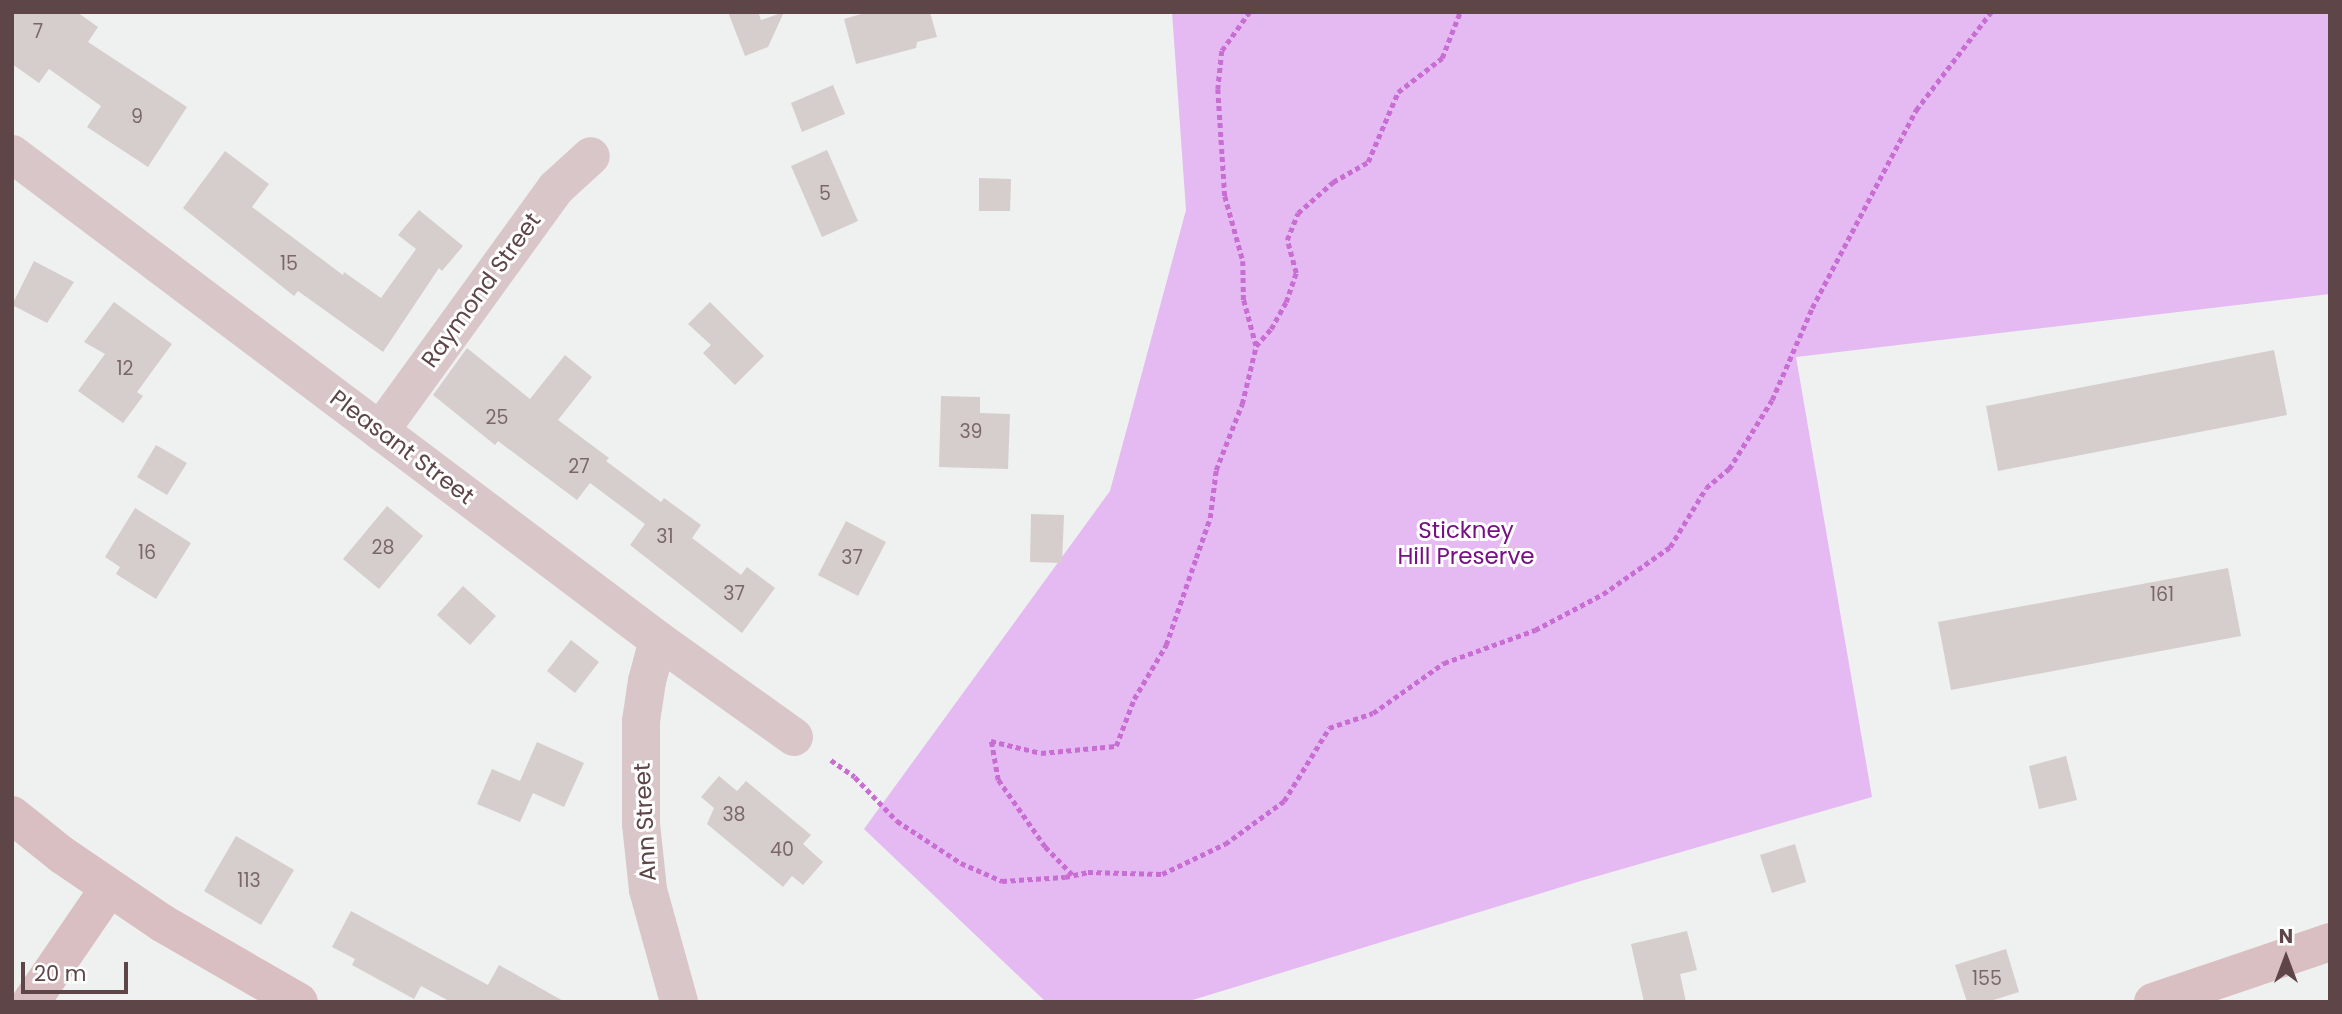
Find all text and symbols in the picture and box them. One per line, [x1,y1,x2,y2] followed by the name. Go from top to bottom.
[33,21,43,43] house number: 7
[131,106,143,128] house number: 9
[819,183,831,205] house number: 5
[416,207,546,373] street label: Raymond Street
[280,253,298,275] house number: 15
[116,358,134,380] house number: 12
[325,384,479,510] street label: Pleasant Street
[486,407,508,429] house number: 25
[959,421,983,443] house number: 39
[568,456,590,478] house number: 27
[1397,516,1535,570] park label: Stickney Hill Preserve
[656,526,674,548] house number: 31
[372,537,394,559] house number: 28
[138,542,156,564] house number: 16
[841,547,863,569] house number: 37
[723,583,745,605] house number: 37
[2150,584,2174,606] house number: 161
[628,762,662,882] street label: Ann Street
[722,804,746,826] house number: 38
[770,839,794,861] house number: 40
[237,870,261,892] house number: 113
[2251,923,2321,993] north arrow
[2279,923,2293,950] text: N
[24,948,131,992] scale bar
[34,959,87,988] text: 20 m
[1972,968,2002,990] house number: 155

